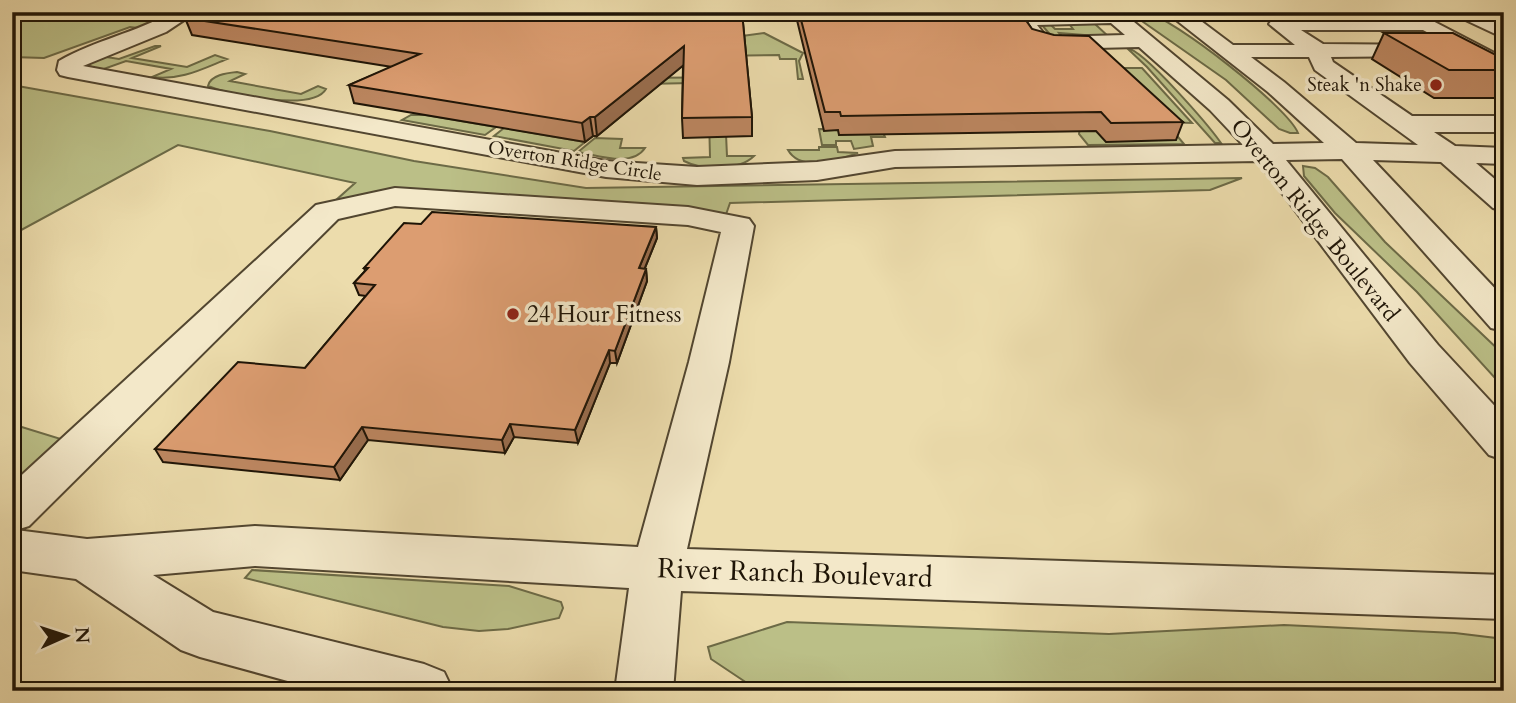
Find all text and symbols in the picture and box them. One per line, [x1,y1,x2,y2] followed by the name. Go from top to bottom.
[1307,72,1422,98] place label: Steak 'n Shake
[1428,77,1444,93] marker: Steak 'n Shake
[1223,112,1407,329] street label: Overton Ridge Boulevard
[486,134,664,188] street label: Overton Ridge Circle
[527,299,681,330] place label: 24 Hour Fitness
[505,306,521,322] marker: 24 Hour Fitness
[657,549,934,597] street label: River Ranch Boulevard
[32,602,102,672] north arrow
[69,626,95,645] text: N

